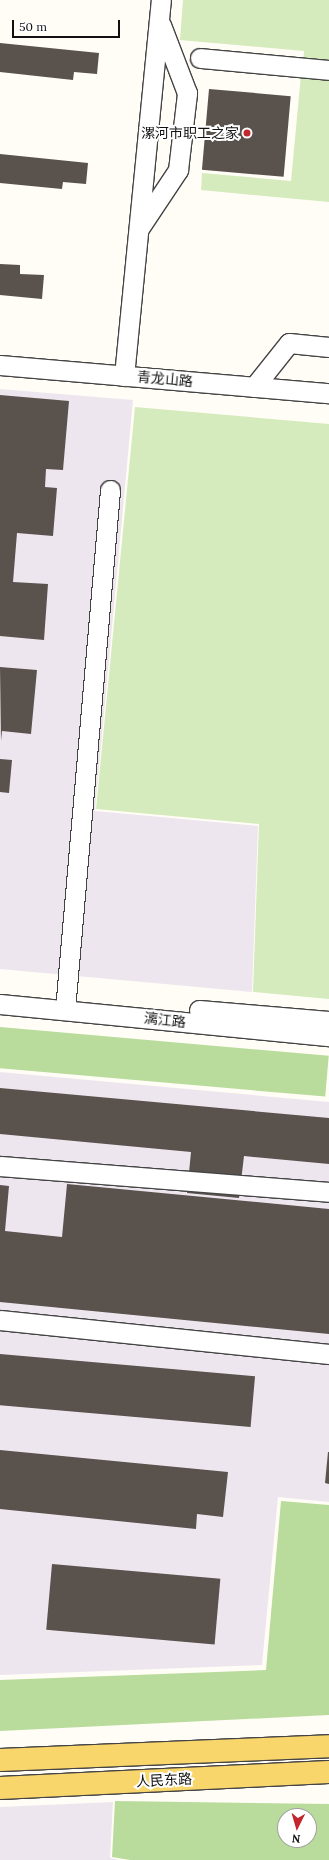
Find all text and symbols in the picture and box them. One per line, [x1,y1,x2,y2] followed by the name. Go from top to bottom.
[14,12,122,38] scale bar
[19,19,47,34] text: 50 m
[141,125,239,141] place label: 漯河市职工之家
[242,128,252,138] marker: 漯河市职工之家
[136,368,194,390] street label: 青龙山路
[143,1009,187,1031] street label: 漓江路
[136,1770,192,1790] street label: 人民东路
[277,1808,317,1848] north arrow
[291,1832,301,1846] text: N

